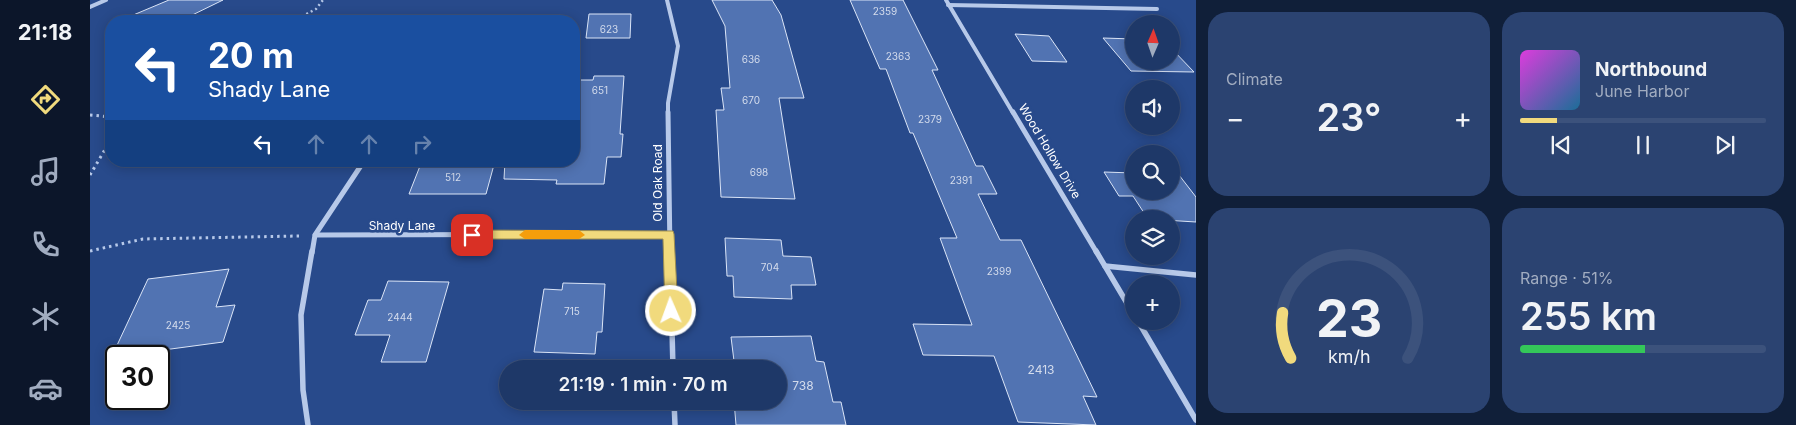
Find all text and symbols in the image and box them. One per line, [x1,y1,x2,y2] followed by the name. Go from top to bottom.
[873,5,897,17] house number: 2359
[1125,15,1180,70] north arrow
[1125,15,1180,330] map controls
[18,19,72,45] text: 21:18
[600,23,618,35] house number: 623
[208,34,294,76] text: 20 m
[125,35,190,100] icon: left
[886,50,910,62] house number: 2363
[742,53,760,65] house number: 636
[1595,58,1707,81] text: Northbound
[1226,69,1283,89] text: Climate
[208,76,330,102] text: Shady Lane
[1125,80,1180,135] button: sound
[1595,81,1689,101] text: June Harbor
[28,82,63,117] icon: directions
[592,84,608,96] house number: 651
[742,94,760,106] house number: 670
[1317,94,1381,140] text: 23°
[1016,101,1084,201] street label: Wood Hollow Drive
[1226,101,1245,135] text: −
[1453,101,1472,135] text: +
[918,113,942,125] house number: 2379
[249,130,277,158] icon: left
[302,130,330,158] icon: ahead
[355,130,383,158] icon: ahead
[408,130,436,158] icon: right
[1547,131,1575,159] icon: previous
[1629,131,1657,159] icon: pause
[1711,131,1739,159] icon: next
[650,144,665,222] street label: Old Oak Road
[1125,145,1180,200] button: search
[28,154,63,189] icon: music
[750,166,768,178] house number: 698
[445,171,461,183] house number: 512
[950,174,972,186] house number: 2391
[1125,210,1180,265] button: layers
[451,214,493,256] pin
[369,218,435,233] street label: Shady Lane
[458,221,486,249] icon: arrive
[28,227,63,262] icon: phone
[761,261,779,273] house number: 704
[987,265,1011,277] house number: 2399
[1520,268,1613,288] text: Range · 51%
[1125,275,1180,330] button: +
[644,284,696,336] position arrow
[1316,287,1382,350] text: 23
[1520,293,1657,339] text: 255 km
[28,299,63,334] icon: climate
[564,305,580,317] house number: 715
[387,311,413,323] house number: 2444
[166,319,190,331] house number: 2425
[105,345,170,410] speed limit sign: 30
[1328,346,1370,367] text: km/h
[1028,362,1054,377] house number: 2413
[28,371,63,406] icon: car
[559,373,728,396] text: 21:19 · 1 min · 70 m
[792,378,814,393] house number: 738

